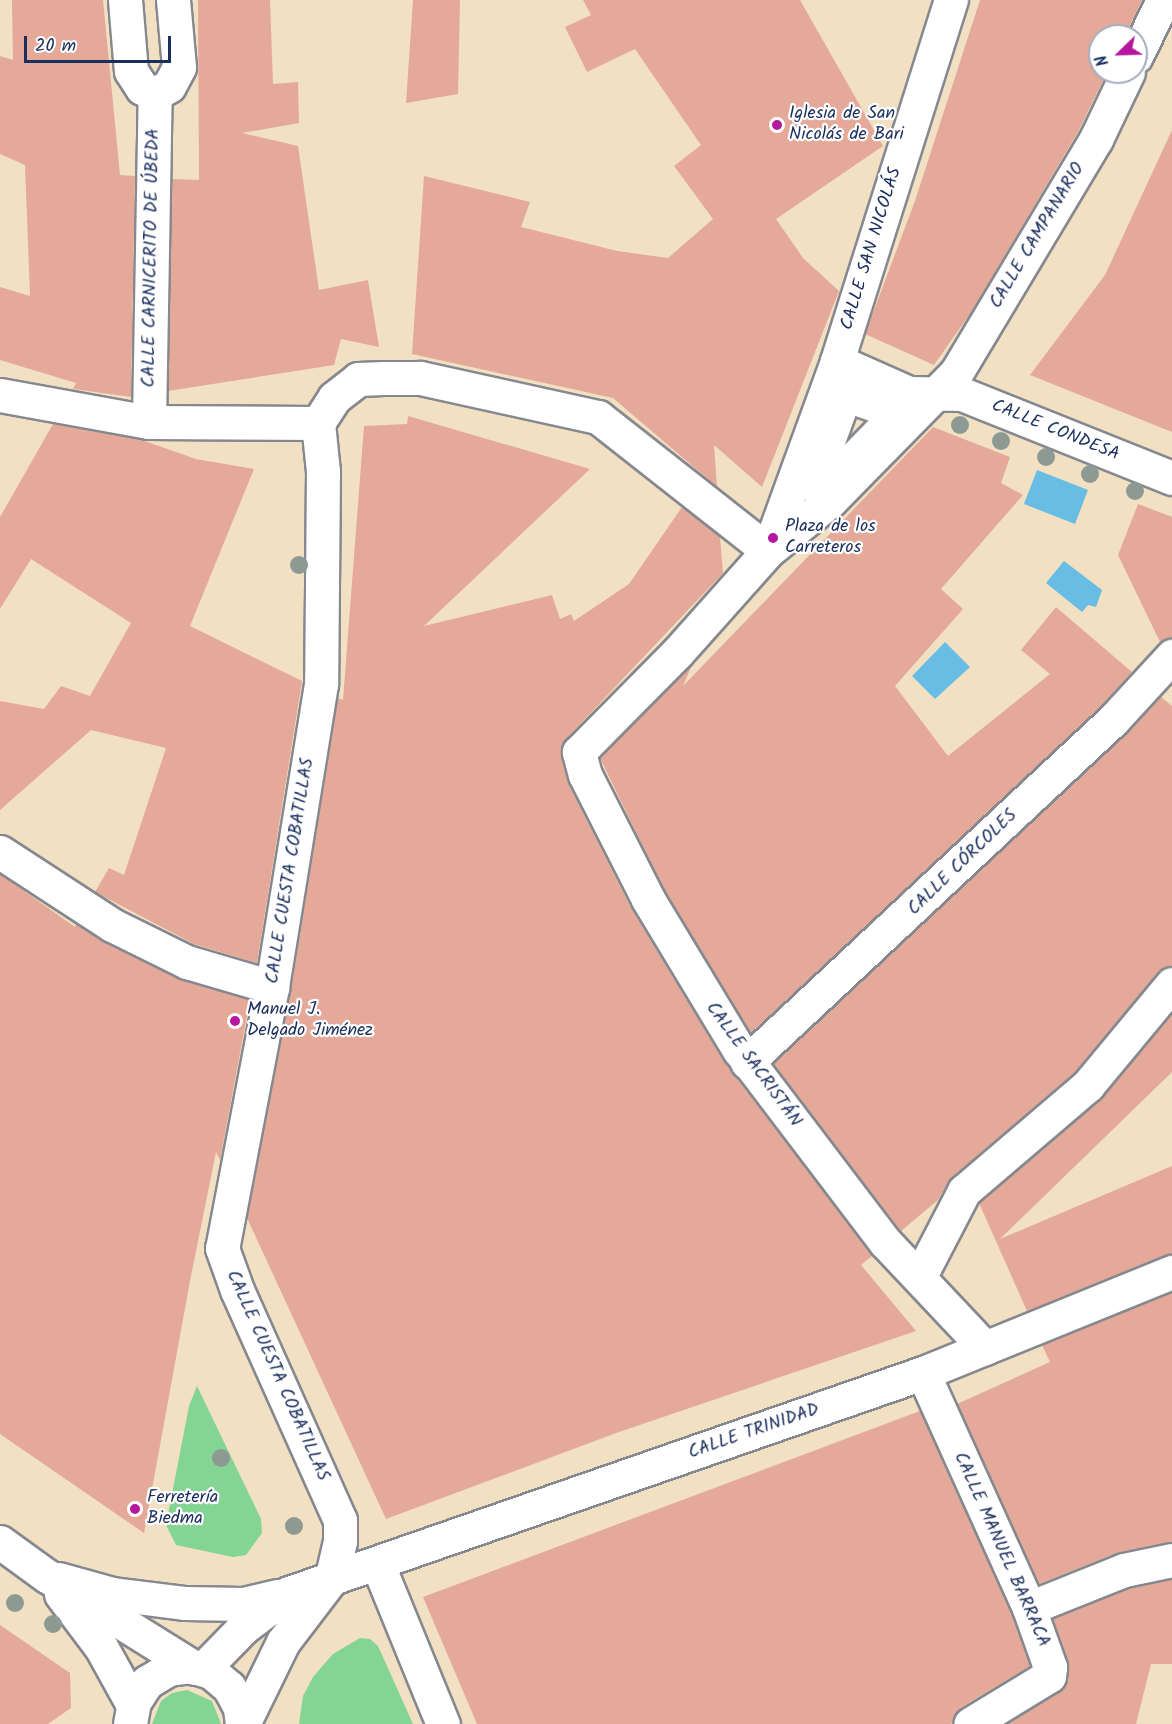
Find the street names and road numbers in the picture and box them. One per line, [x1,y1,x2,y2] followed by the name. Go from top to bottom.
[139,128,165,388] street label: CALLE CARNICERITO DE ÚBEDA
[986,159,1090,313] street label: CALLE CAMPANARIO
[837,165,907,333] street label: CALLE SAN NICOLÁS
[988,396,1122,466] street label: CALLE CONDESA
[262,757,320,985] street label: CALLE CUESTA COBATILLAS
[904,805,1022,921] street label: CALLE CÓRCOLES
[701,998,805,1132] street label: CALLE SACRISTÁN
[221,1267,333,1485] street label: CALLE CUESTA COBATILLAS
[686,1400,822,1464] street label: CALLE TRINIDAD
[948,1449,1054,1651] street label: CALLE MANUEL BARRACA

